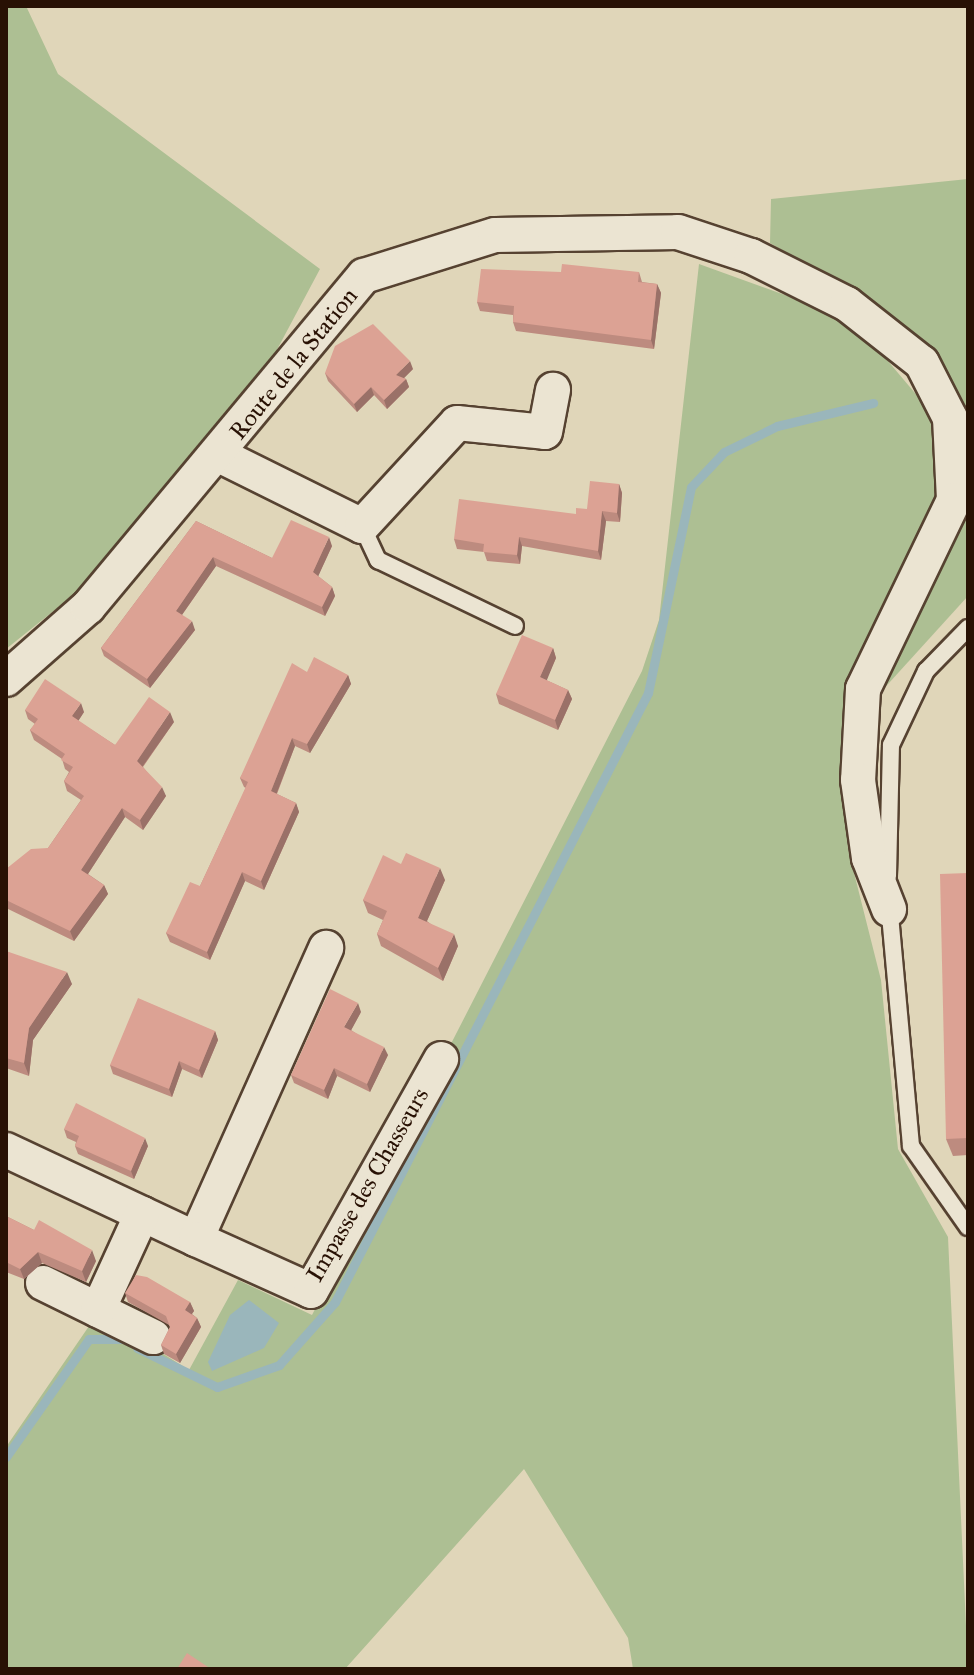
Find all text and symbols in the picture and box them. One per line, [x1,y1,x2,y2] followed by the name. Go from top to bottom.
[224,282,364,446] street label: Route de la Station
[301,1083,435,1287] street label: Impasse des Chasseurs

